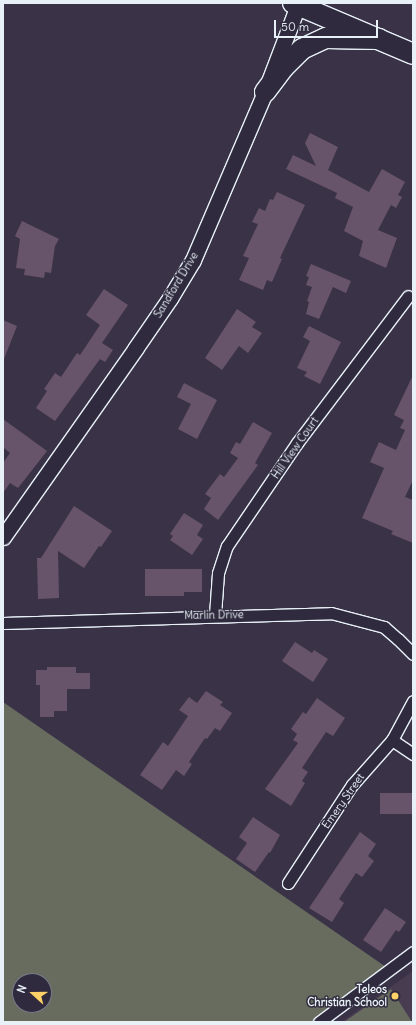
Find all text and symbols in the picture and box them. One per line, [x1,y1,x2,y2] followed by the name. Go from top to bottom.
[276,12,380,38] scale bar
[281,19,309,34] text: 50 m
[151,250,201,320] street label: Sandford Drive
[269,415,321,481] street label: Hill View Court
[184,608,244,622] street label: Marlin Drive
[319,771,367,831] street label: Emery Street
[12,973,52,1013] north arrow
[14,983,30,995] text: N
[307,983,387,1009] place label: Teleos Christian School
[390,991,400,1001] marker: Teleos Christian School

